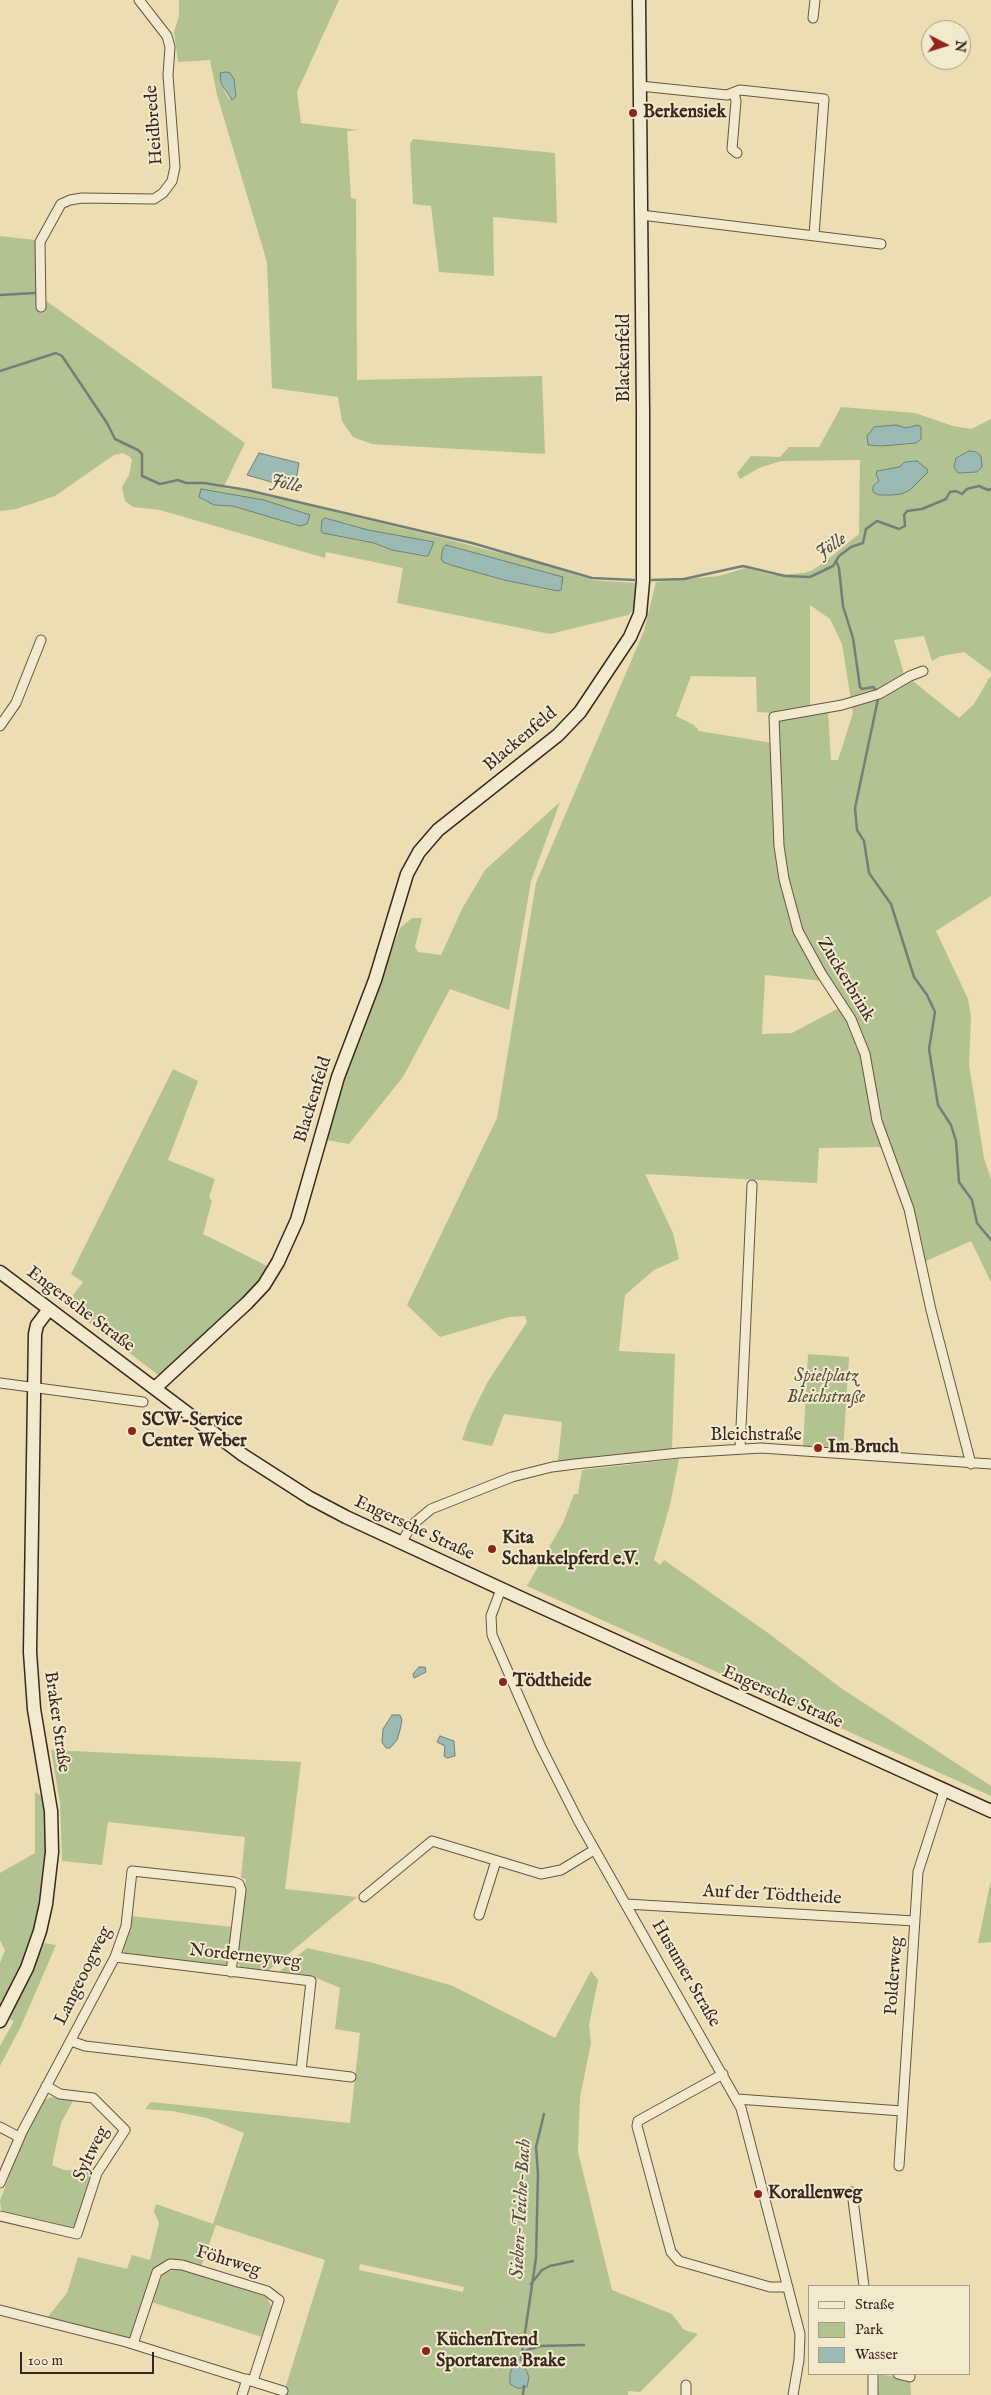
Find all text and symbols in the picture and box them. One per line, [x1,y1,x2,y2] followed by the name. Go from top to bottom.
[921,20,971,70] north arrow
[950,39,969,53] text: N
[141,84,169,166] street label: Heidbrede
[643,102,726,124] place label: Berkensiek
[627,107,639,119] marker: Berkensiek
[614,314,636,402] street label: Blackenfeld
[268,470,304,500] water label: Jölle
[812,529,852,565] water label: Jölle
[480,703,562,777] street label: Blackenfeld
[811,934,879,1026] street label: Zuckerbrink
[291,1054,337,1146] street label: Blackenfeld
[22,1262,138,1358] street label: Engersche Straße
[787,1366,865,1408] park label: Spielplatz Bleichstraße
[142,1410,247,1452] place label: SCW-Service Center Weber
[126,1425,138,1437] marker: SCW-Service Center Weber
[710,1425,802,1447] street label: Bleichstraße
[828,1437,899,1459] place label: Im Bruch
[812,1442,824,1454] marker: Im Bruch
[351,1492,477,1566] street label: Engersche Straße
[502,1528,639,1570] place label: Kita Schaukelpferd e.V.
[486,1543,498,1555] marker: Kita Schaukelpferd e.V.
[718,1662,846,1734] street label: Engersche Straße
[38,1670,74,1774] street label: Braker Straße
[513,1671,592,1693] place label: Tödtheide
[497,1676,509,1688] marker: Tödtheide
[702,1882,842,1910] street label: Auf der Tödtheide
[646,1917,724,2031] street label: Husumer Straße
[51,1923,117,2029] street label: Langeoogweg
[881,1936,909,2016] street label: Polderweg
[188,1940,302,1974] street label: Norderneyweg
[69,2123,115,2185] street label: Syltweg
[507,2138,537,2280] water label: Sieben-Teiche-Bach
[768,2183,862,2205] place label: Korallenweg
[752,2188,764,2200] marker: Korallenweg
[193,2242,263,2282] street label: Föhrweg
[808,2285,971,2375] legend
[855,2295,894,2314] text: Straße
[855,2320,884,2339] text: Park
[436,2330,565,2372] place label: KüchenTrend Sportarena Brake
[22,2342,156,2374] scale bar
[420,2345,432,2357] marker: KüchenTrend Sportarena Brake
[855,2345,898,2364] text: Wasser
[28,2351,63,2370] text: 100 m

